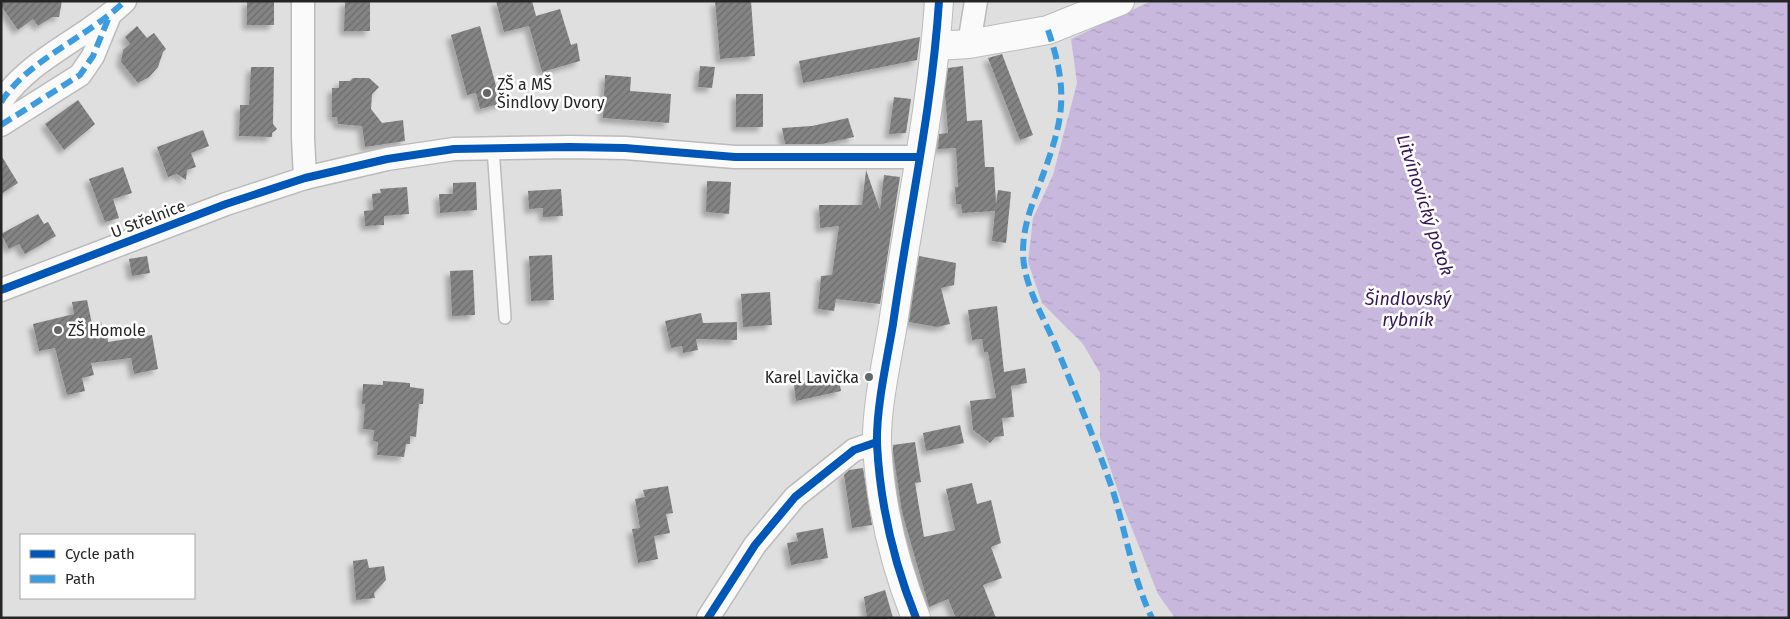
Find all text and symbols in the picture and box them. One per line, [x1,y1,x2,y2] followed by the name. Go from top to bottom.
[497,74,605,112] place label: ZŠ a MŠ Šindlovy Dvory
[481,87,493,99] marker: ZŠ a MŠ Šindlovy Dvory
[1392,132,1458,279] water label: Litvínovický potok
[108,196,188,242] street label: U Střelnice
[1364,288,1453,331] water label: Šindlovský rybník
[68,320,146,340] place label: ZŠ Homole
[52,324,64,336] marker: ZŠ Homole
[765,368,859,387] place label: Karel Lavička
[863,371,875,383] marker: Karel Lavička
[20,534,195,599] legend
[65,545,135,563] text: Cycle path
[65,570,95,588] text: Path

